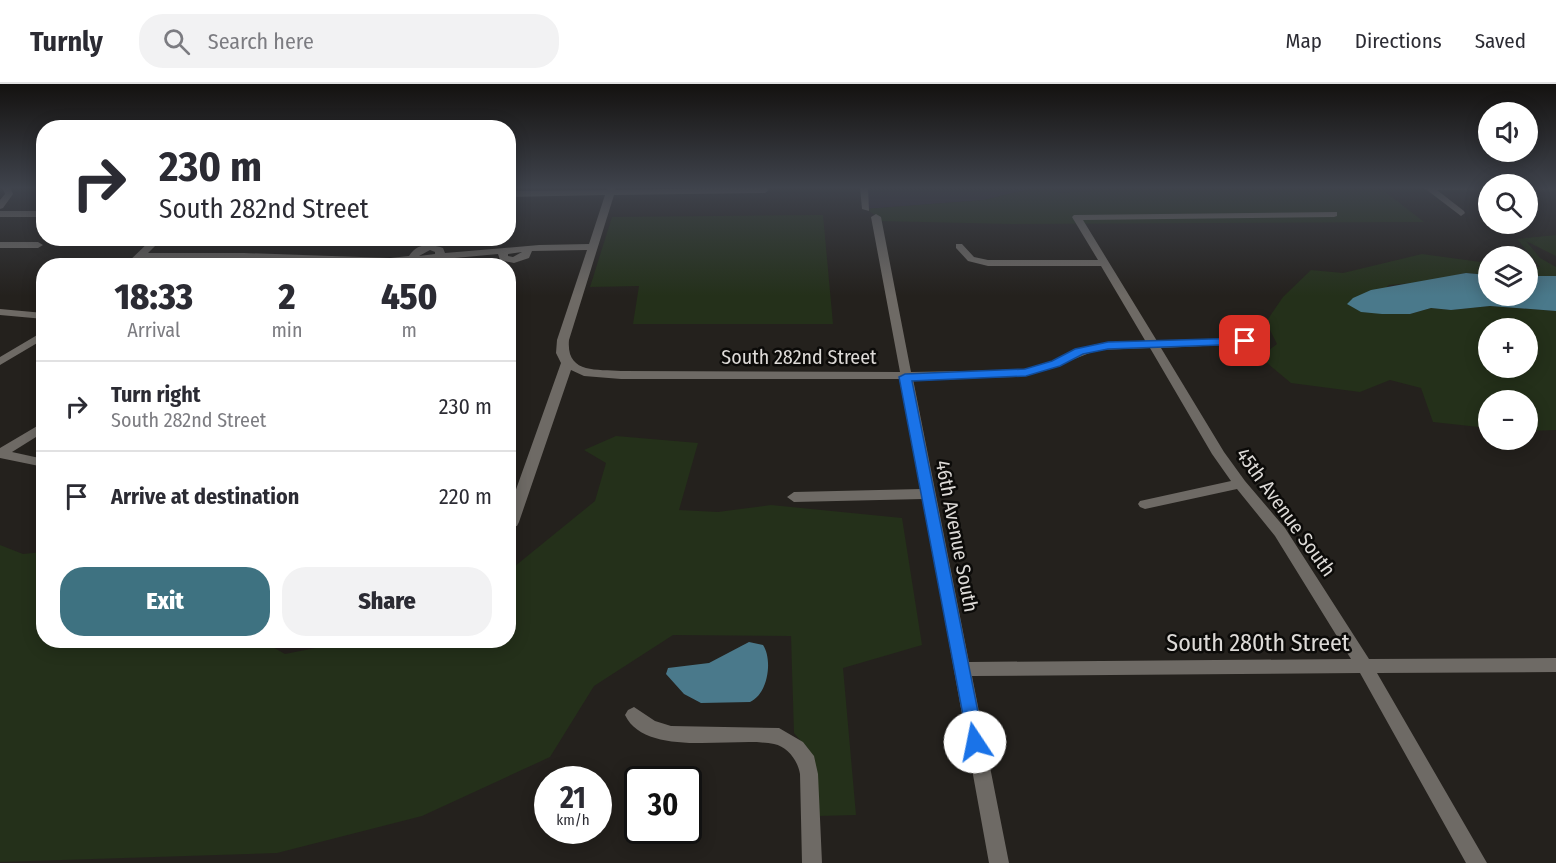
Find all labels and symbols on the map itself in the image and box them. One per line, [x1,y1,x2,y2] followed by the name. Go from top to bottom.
[1219,315,1270,366] pin
[721,345,877,369] street label: South 282nd Street
[1231,443,1341,581] street label: 45th Avenue South
[931,458,983,614] street label: 46th Avenue South
[1166,629,1350,657] street label: South 280th Street
[943,710,1007,774] position arrow
[624,766,702,844] speed limit sign: 30

